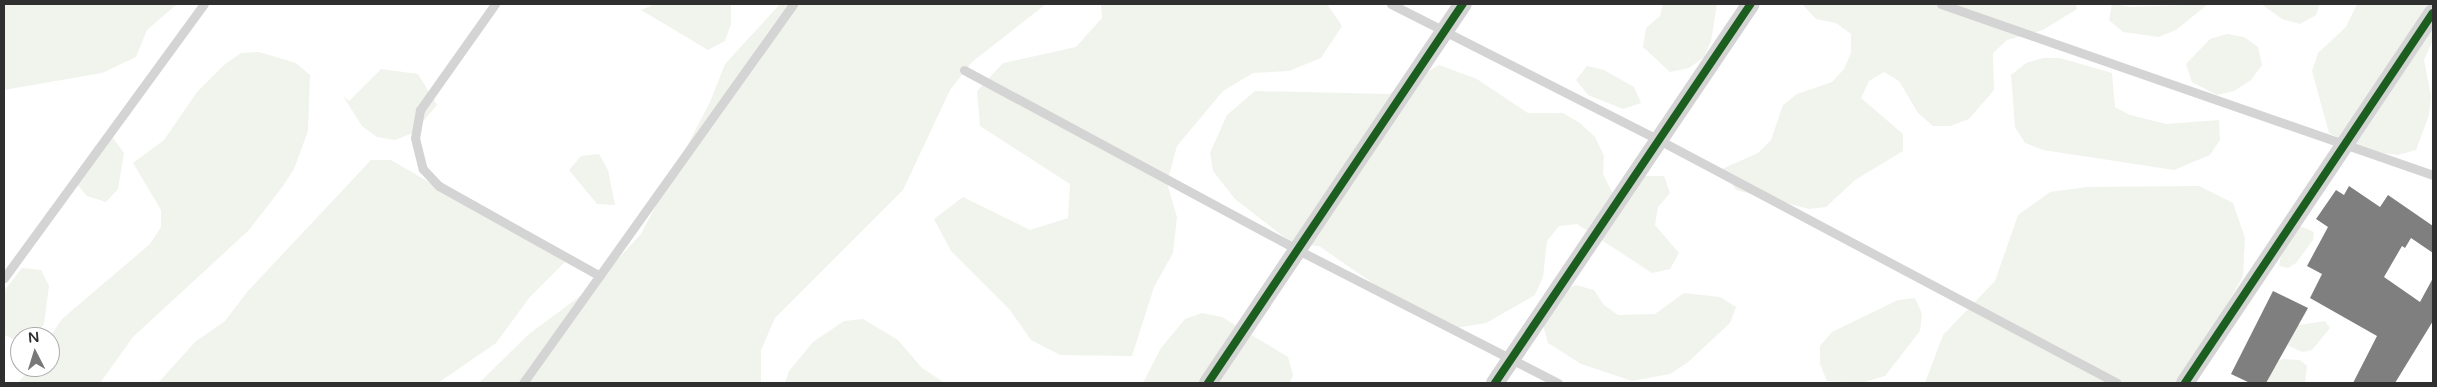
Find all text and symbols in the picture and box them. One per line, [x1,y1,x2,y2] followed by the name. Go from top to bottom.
[10,327,60,377] north arrow
[27,329,40,347] text: N

